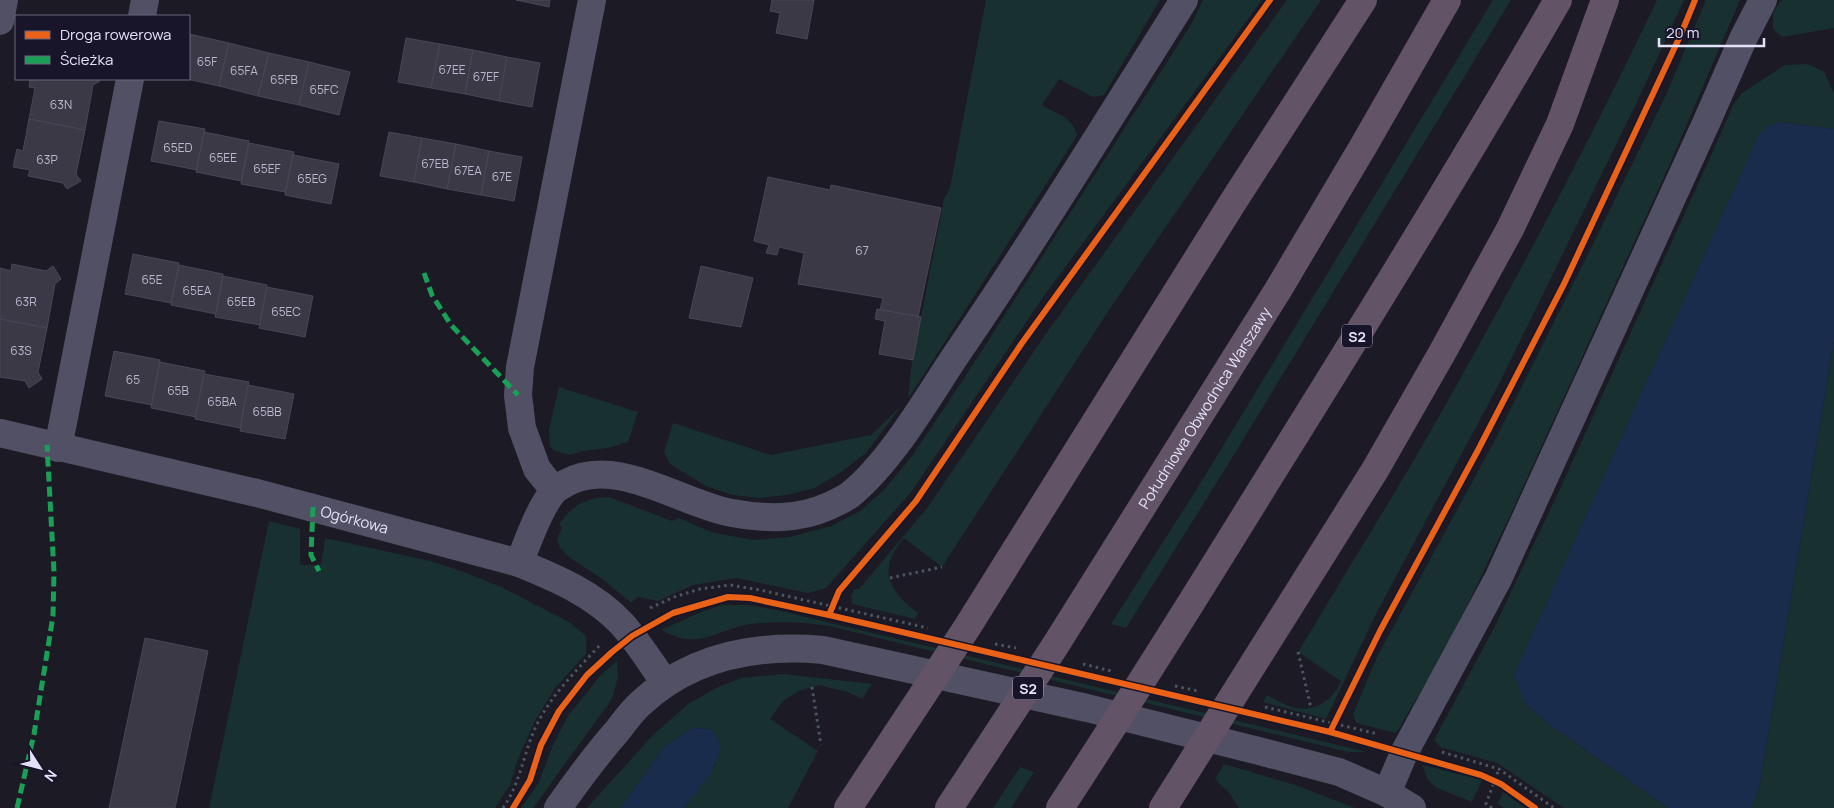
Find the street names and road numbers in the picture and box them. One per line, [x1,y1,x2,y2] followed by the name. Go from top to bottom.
[1133,302,1276,513] street label: Południowa Obwodnica Warszawy
[1342,324,1372,348] road number: S2
[318,500,391,538] street label: Ogórkowa
[1013,676,1043,700] road number: S2

